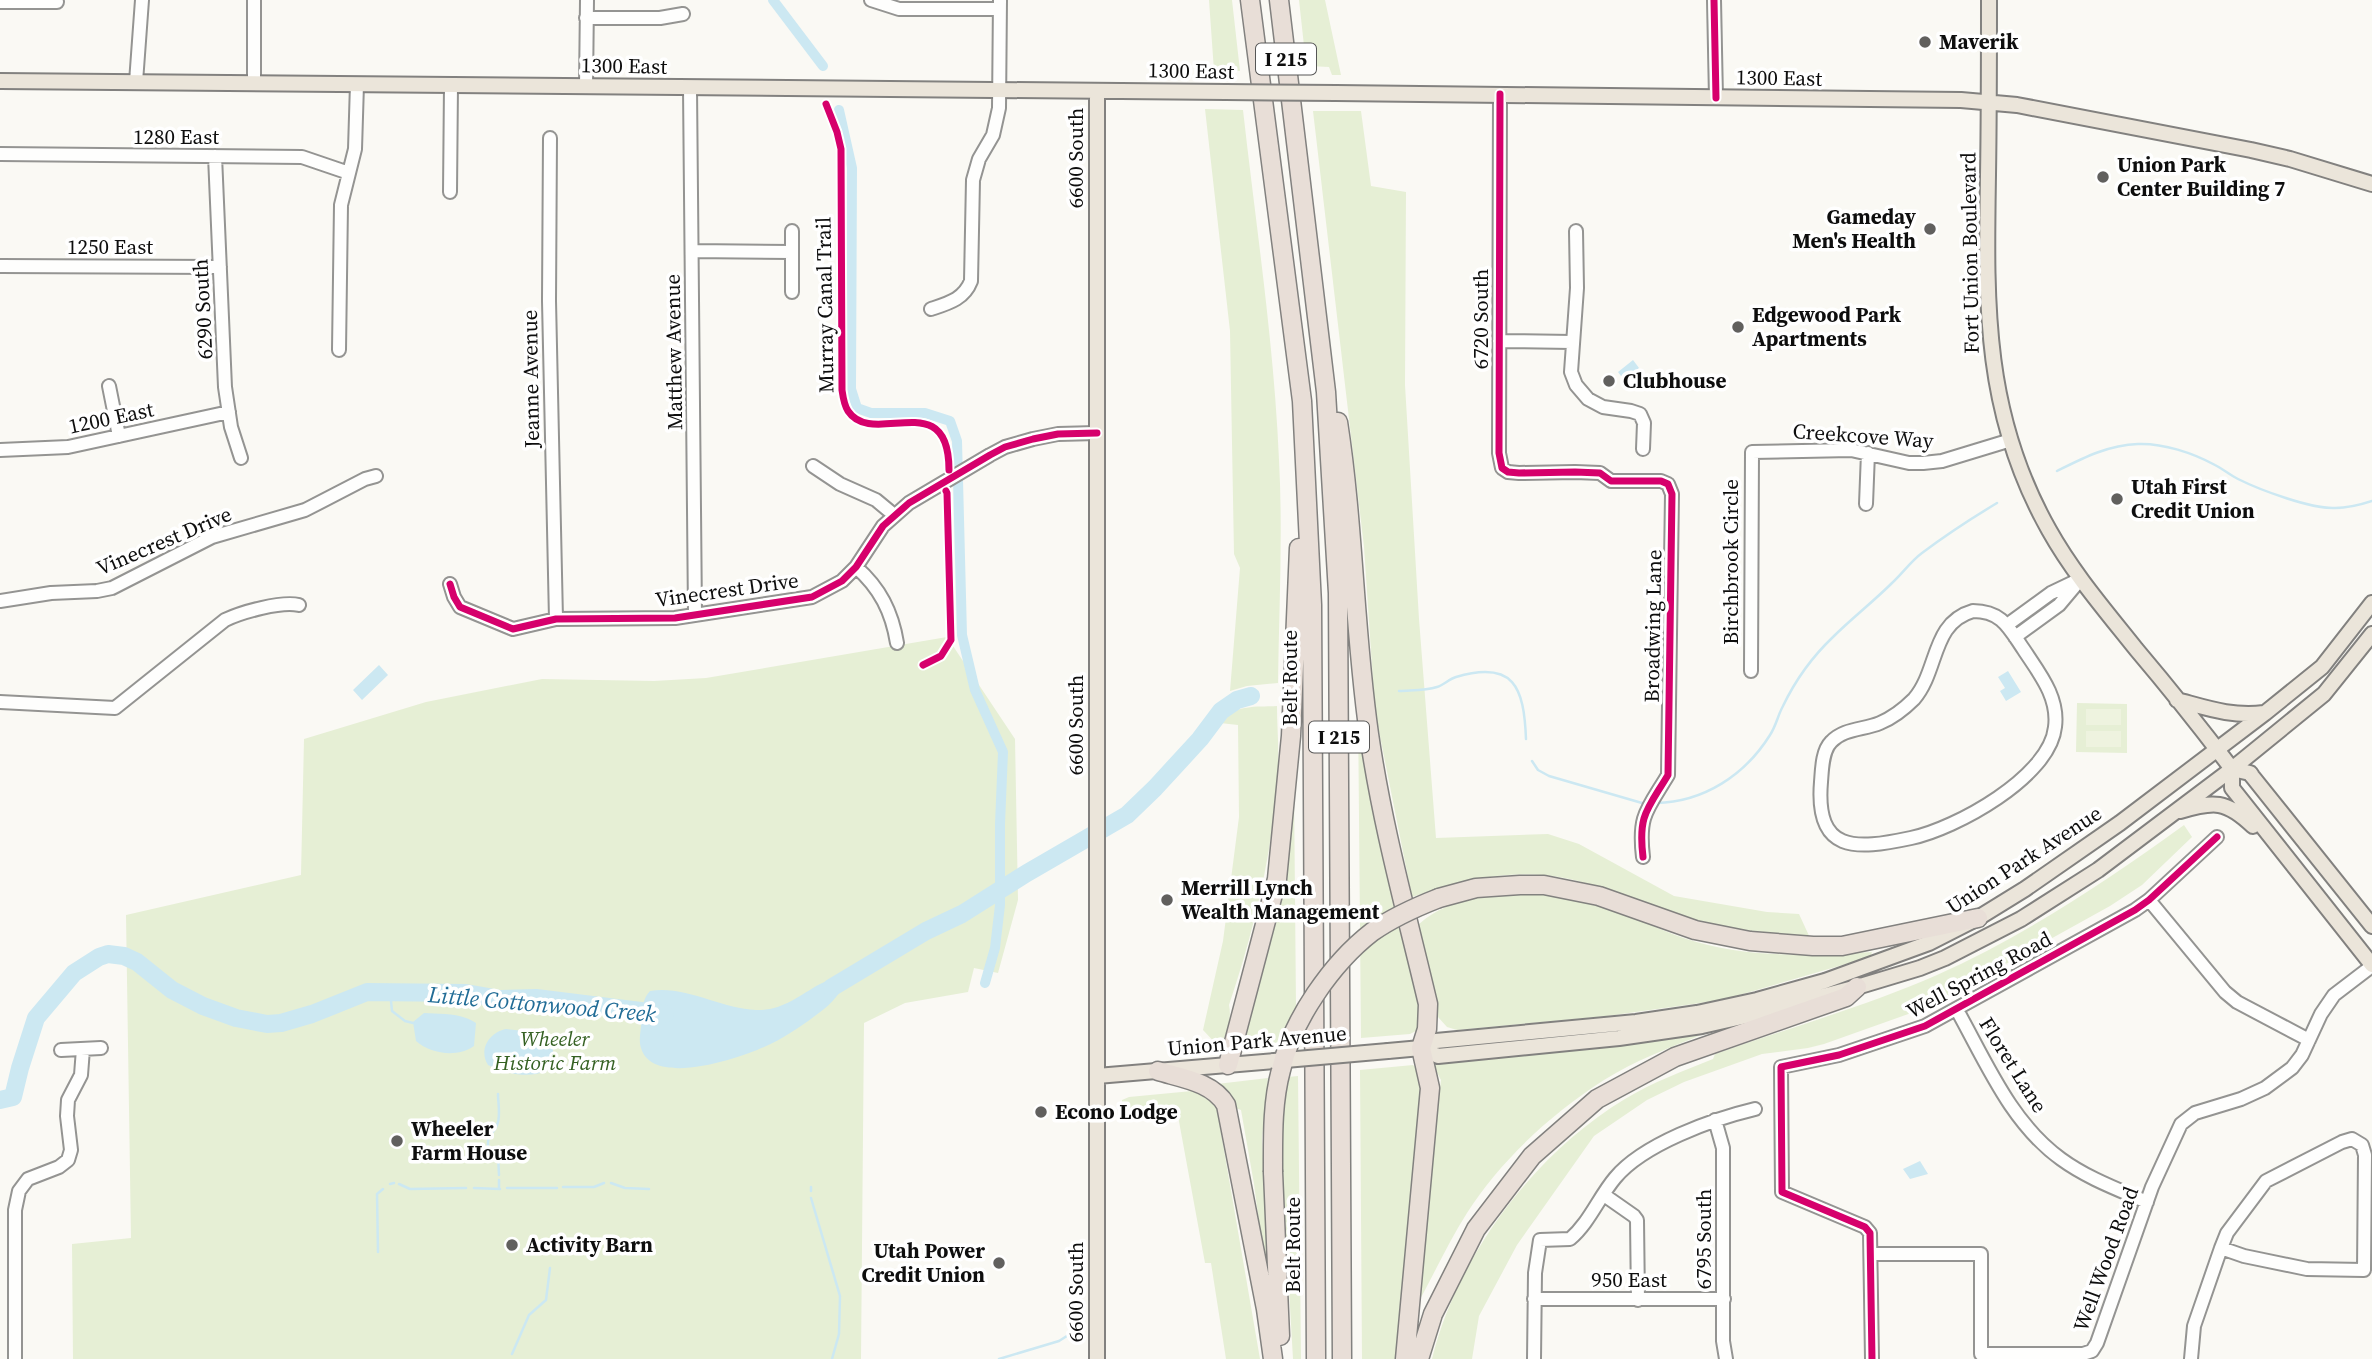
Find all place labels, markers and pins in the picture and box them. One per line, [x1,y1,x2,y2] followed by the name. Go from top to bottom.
[1939,27,2019,56] place label: Maverik
[1917,34,1933,50] marker: Maverik
[2117,150,2285,203] place label: Union Park Center Building 7
[2095,169,2111,185] marker: Union Park Center Building 7
[1792,202,1917,255] place label: Gameday Men's Health
[1922,221,1938,237] marker: Gameday Men's Health
[1752,300,1901,353] place label: Edgewood Park Apartments
[1730,319,1746,335] marker: Edgewood Park Apartments
[1623,366,1726,395] place label: Clubhouse
[1601,373,1617,389] marker: Clubhouse
[2131,472,2255,525] place label: Utah First Credit Union
[2109,491,2125,507] marker: Utah First Credit Union
[1181,873,1380,926] place label: Merrill Lynch Wealth Management
[1159,892,1175,908] marker: Merrill Lynch Wealth Management
[1055,1097,1178,1126] place label: Econo Lodge
[1033,1104,1049,1120] marker: Econo Lodge
[411,1114,527,1167] place label: Wheeler Farm House
[389,1133,405,1149] marker: Wheeler Farm House
[526,1230,653,1259] place label: Activity Barn
[861,1236,985,1289] place label: Utah Power Credit Union
[504,1237,520,1253] marker: Activity Barn
[991,1255,1007,1271] marker: Utah Power Credit Union

